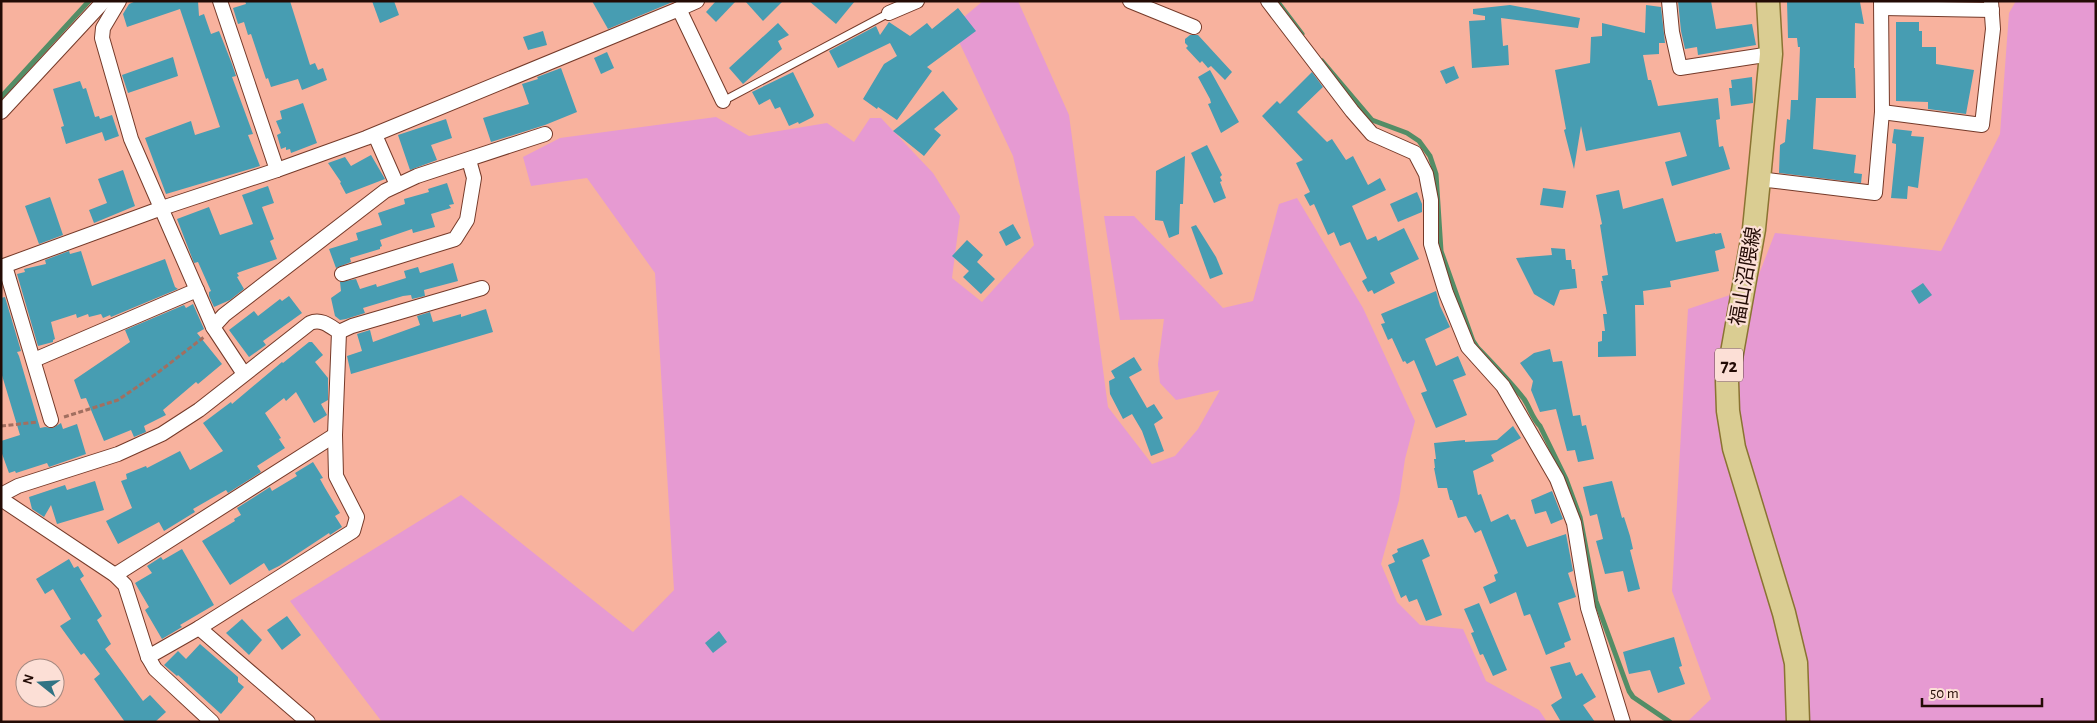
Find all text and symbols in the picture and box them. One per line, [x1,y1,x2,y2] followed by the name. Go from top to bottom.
[1725,225,1765,327] street label: 福山沼隈線
[1715,348,1743,382] road number: 72
[15,658,65,708] north arrow
[20,673,37,686] text: N
[1922,676,2042,708] scale bar
[1930,686,1959,701] text: 50 m

